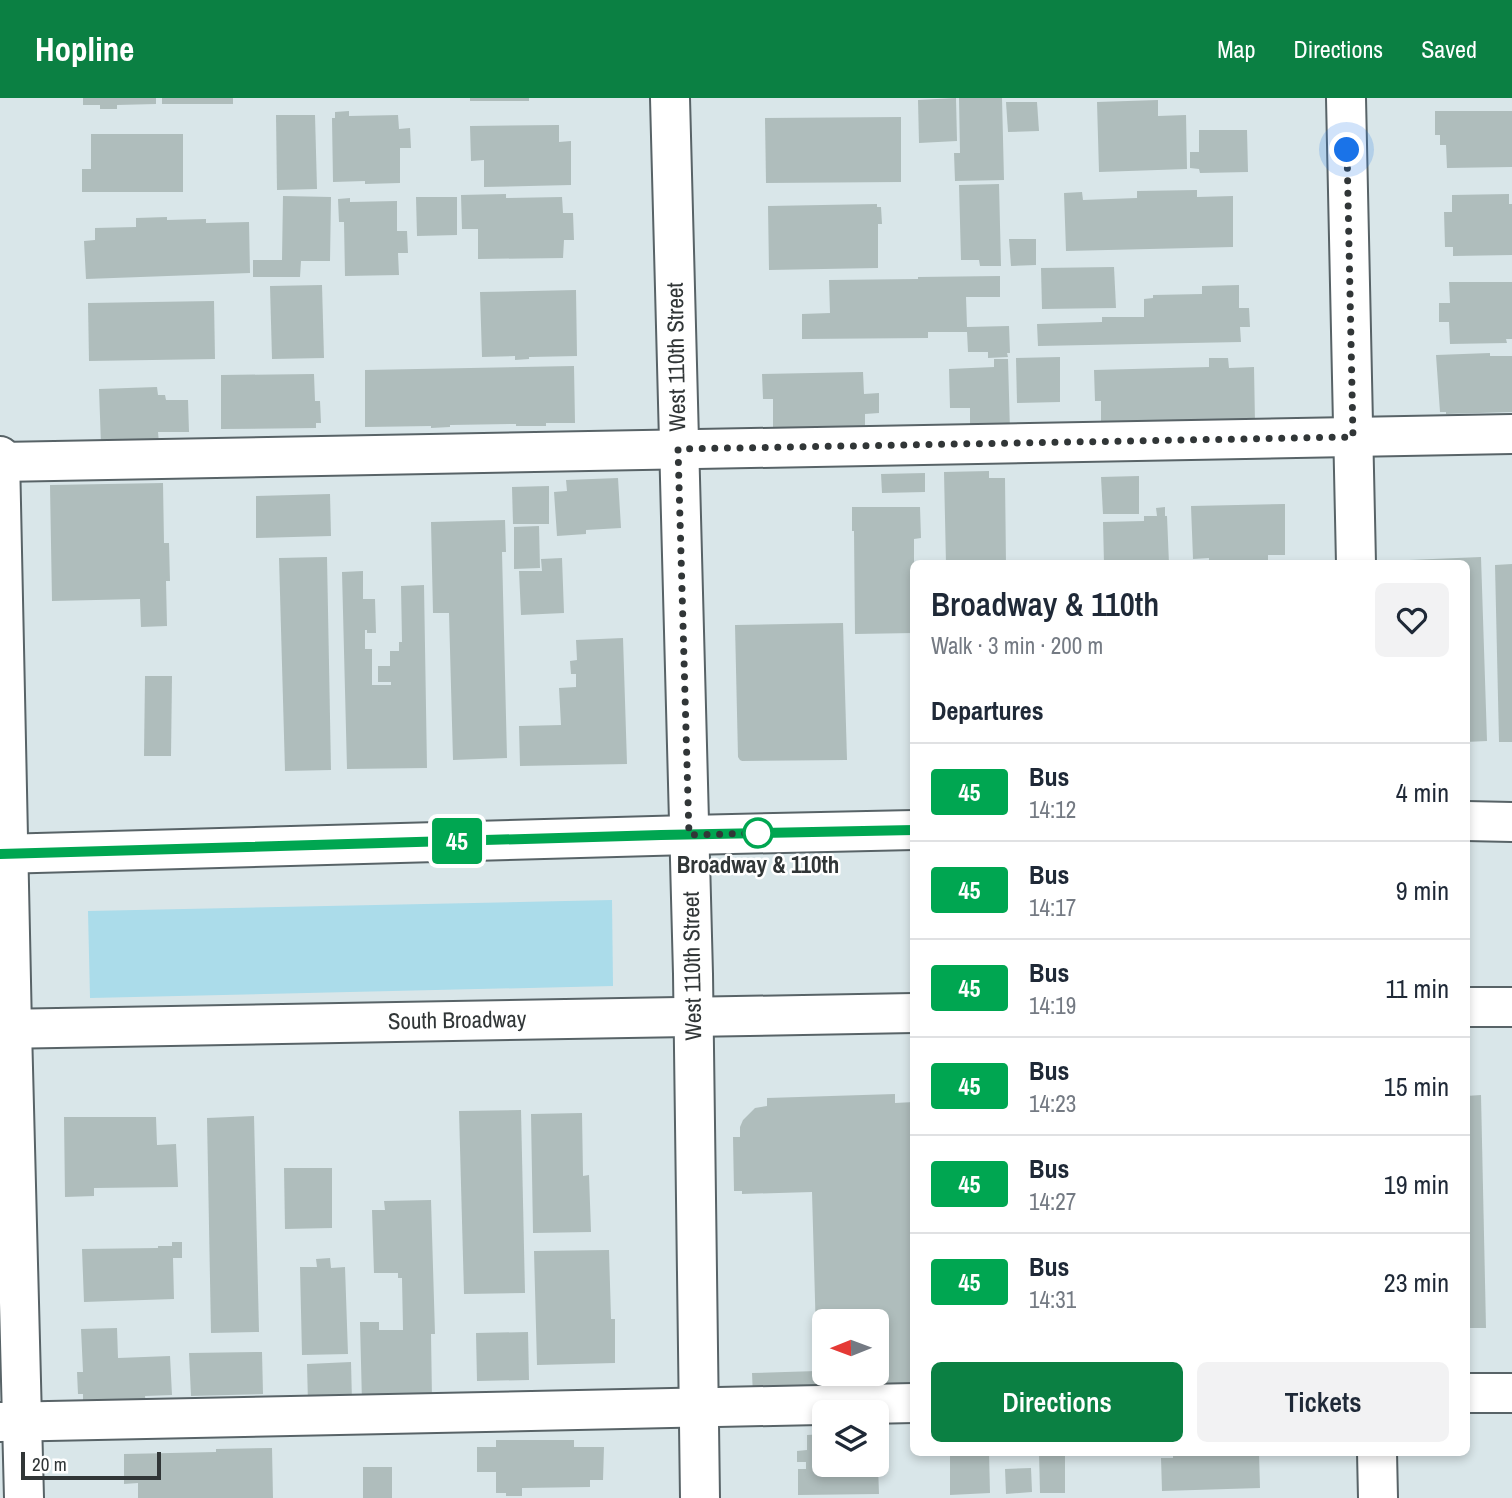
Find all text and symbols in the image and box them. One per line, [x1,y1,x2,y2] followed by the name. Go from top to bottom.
[35,27,134,71] text: Hopline
[1217,33,1255,65] text: Map
[1293,33,1383,65] text: Directions
[1421,33,1477,65] text: Saved
[1329,132,1364,167] your location
[659,282,692,432] street label: West 110th Street
[931,582,1159,626] text: Broadway & 110th
[1375,583,1449,657] button: heart
[931,630,1103,661] text: Walk · 3 min · 200 m
[931,693,1044,728] text: Departures
[1029,759,1069,794] text: Bus
[1396,775,1449,810] text: 4 min
[959,776,980,808] text: 45
[1029,794,1076,825] text: 14:12
[426,818,489,864] line badge: 45
[743,818,773,848] marker: Broadway & 110th
[446,825,468,857] text: 45
[677,849,839,880] place label: Broadway & 110th
[1029,857,1069,892] text: Bus
[1396,873,1449,908] text: 9 min
[959,874,980,906] text: 45
[675,891,708,1041] street label: West 110th Street
[1029,892,1076,923] text: 14:17
[1029,955,1069,990] text: Bus
[1385,971,1449,1006] text: 11 min
[959,972,980,1004] text: 45
[1029,990,1076,1021] text: 14:19
[388,1003,527,1036] street label: South Broadway
[1029,1053,1069,1088] text: Bus
[1384,1069,1449,1104] text: 15 min
[959,1070,980,1102] text: 45
[1029,1088,1076,1119] text: 14:23
[1029,1151,1069,1186] text: Bus
[1384,1167,1449,1202] text: 19 min
[959,1168,980,1200] text: 45
[1029,1186,1076,1217] text: 14:27
[1029,1249,1069,1284] text: Bus
[1384,1265,1449,1300] text: 23 min
[959,1266,980,1298] text: 45
[1029,1284,1076,1315] text: 14:31
[812,1309,889,1386] north arrow
[812,1309,889,1477] map controls
[931,1362,1183,1442] button: Directions
[1197,1362,1449,1442] button: Tickets
[812,1400,889,1477] button: layers
[21,1449,161,1481] scale bar
[32,1451,67,1477] text: 20 m

